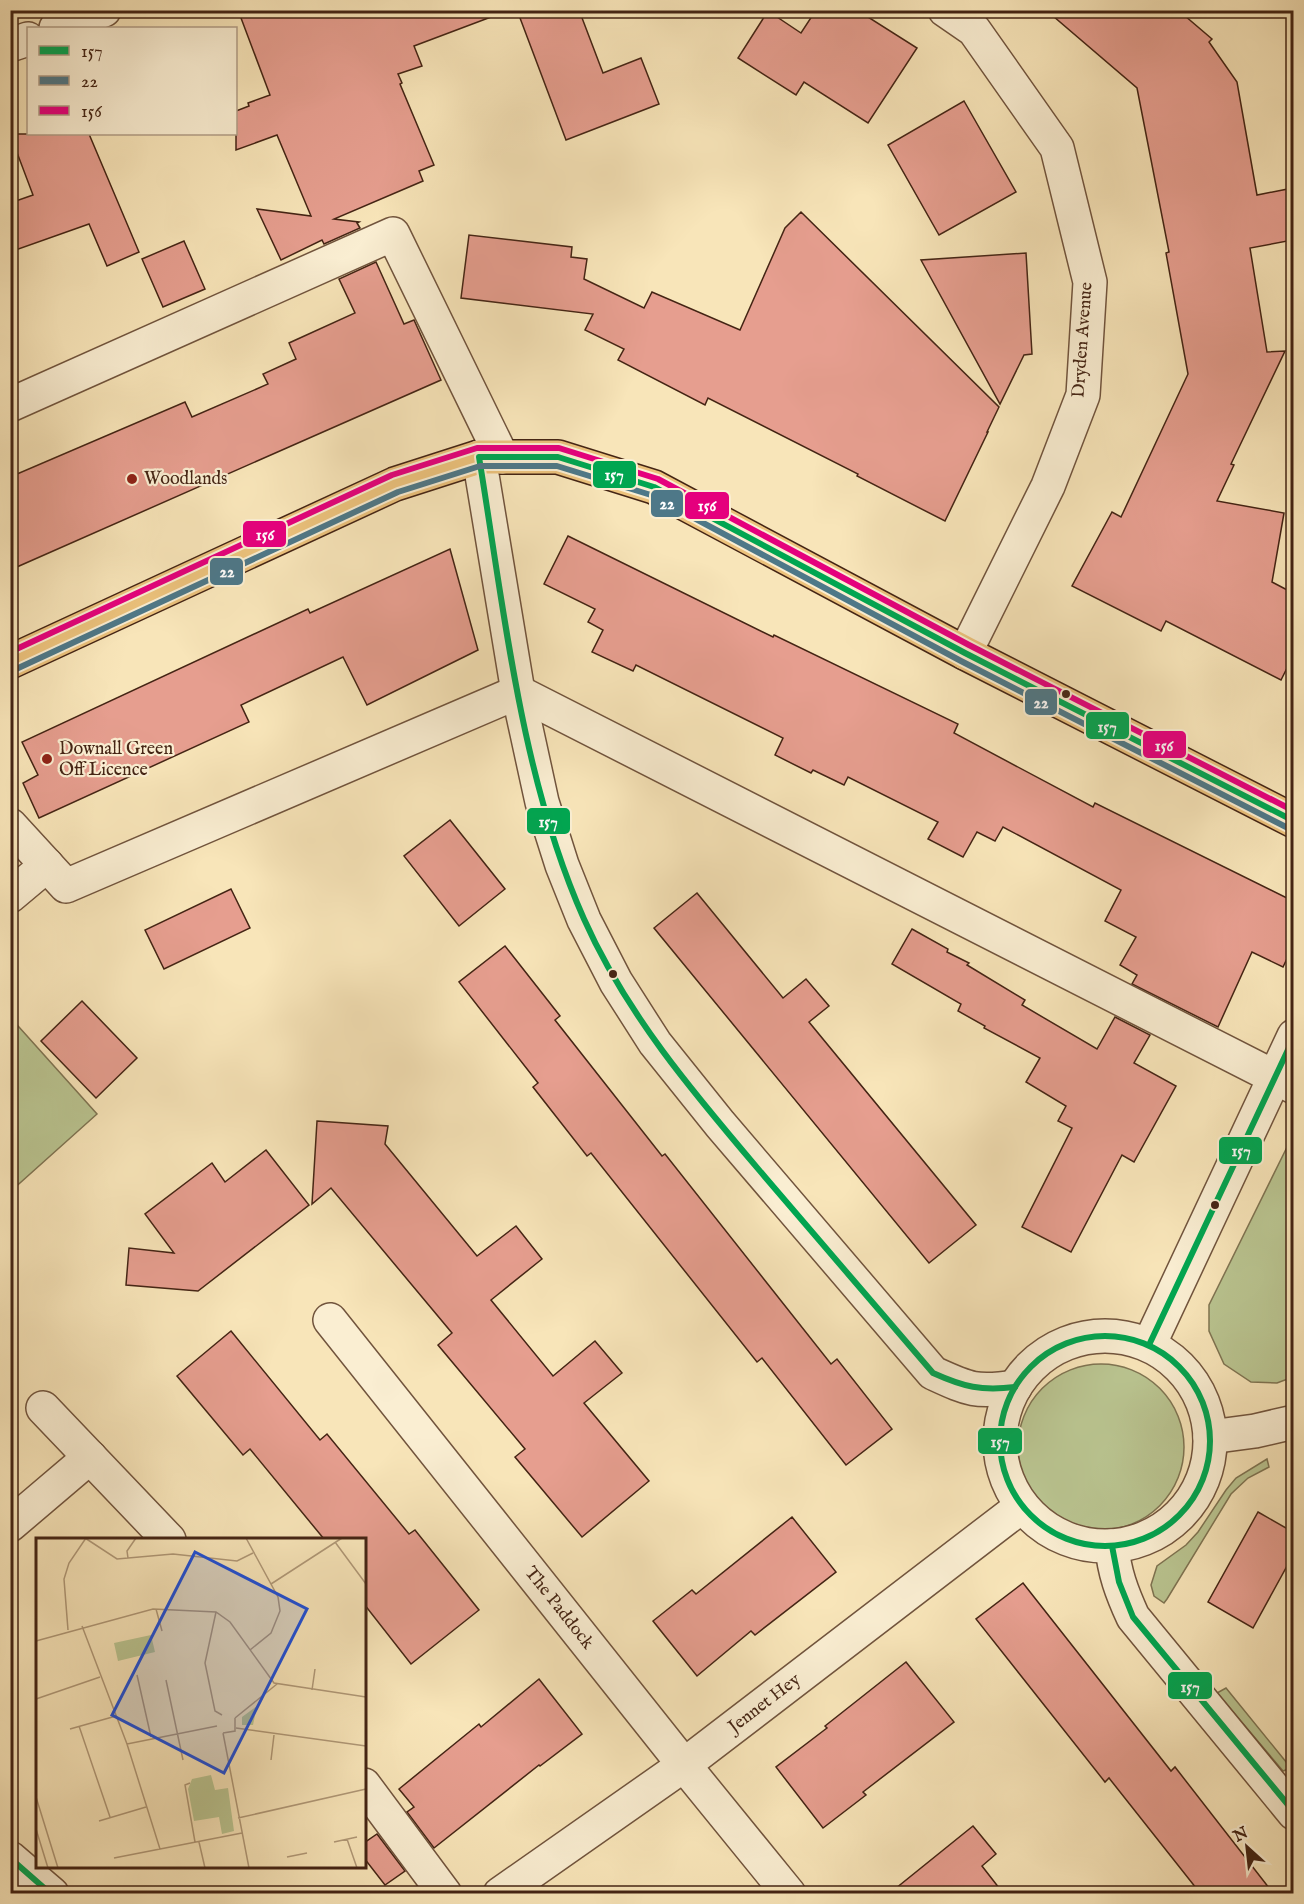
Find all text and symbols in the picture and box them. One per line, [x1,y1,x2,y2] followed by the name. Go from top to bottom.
[27,27,237,135] legend
[81,41,103,64] text: 157
[81,71,98,94] text: 22
[81,101,102,124] text: 156
[1067,281,1099,399] street label: Dryden Avenue
[592,460,637,489] line badge: 157
[604,466,624,486] text: 157
[144,468,227,491] place label: Woodlands
[125,472,139,486] marker: Woodlands
[650,489,684,518] line badge: 22
[684,491,730,520] line badge: 156
[659,495,675,515] text: 22
[698,497,717,517] text: 156
[242,520,287,548] line badge: 156
[256,526,275,546] text: 156
[209,557,244,586] line badge: 22
[219,563,235,583] text: 22
[1024,688,1058,716] line badge: 22
[1060,688,1072,700] unlabelled marker
[1033,694,1049,714] text: 22
[1085,711,1130,740] line badge: 157
[1097,718,1117,738] text: 157
[1142,730,1187,759] line badge: 156
[1155,737,1174,757] text: 156
[59,738,173,782] place label: Downall Green Off Licence
[40,752,54,766] marker: Downall Green Off Licence
[526,807,571,835] line badge: 157
[538,813,558,833] text: 157
[607,968,619,980] unlabelled marker
[1218,1136,1263,1165] line badge: 157
[1231,1142,1251,1162] text: 157
[1209,1199,1221,1211] unlabelled marker
[977,1427,1023,1455] line badge: 157
[990,1433,1010,1453] text: 157
[36,1538,366,1868] inset map
[519,1562,599,1654] street label: The Paddock
[722,1668,805,1740] street label: Jennet Hey
[1167,1671,1213,1700] line badge: 157
[1180,1678,1200,1698] text: 157
[1217,1817,1277,1877] north arrow
[1229,1823,1252,1848] text: N

